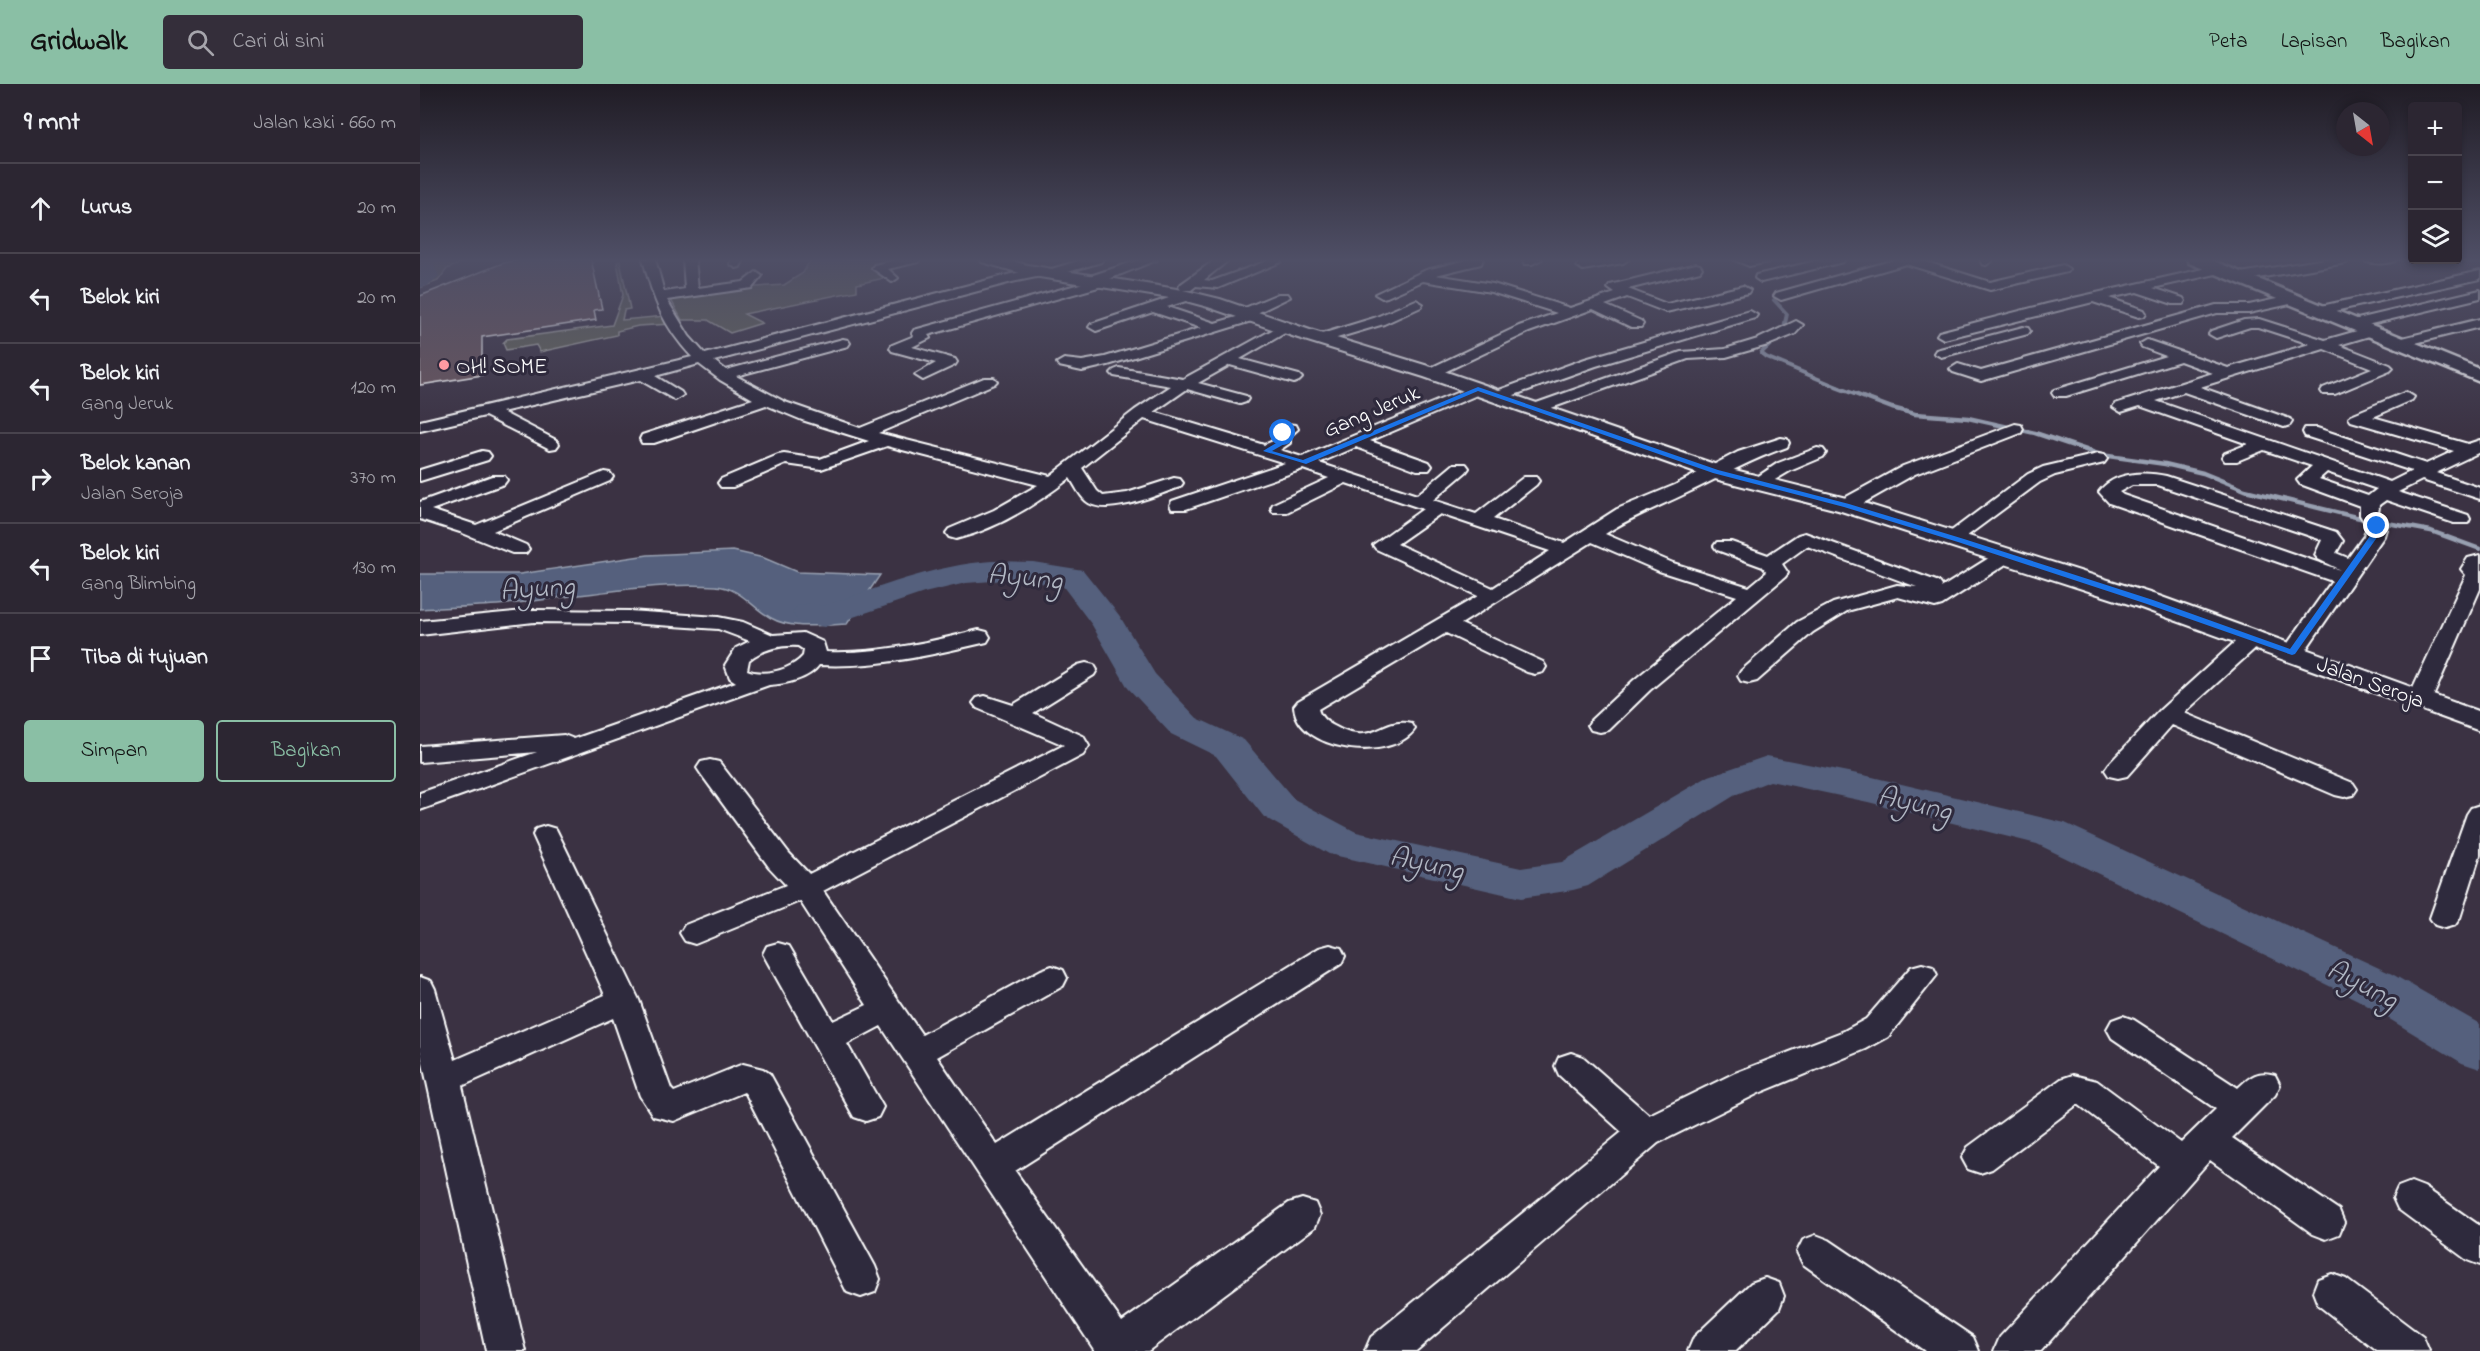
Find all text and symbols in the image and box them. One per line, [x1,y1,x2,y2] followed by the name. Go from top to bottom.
[163,15,583,69] search box
[30,22,127,63] text: Gridwalk
[184,26,217,59] icon: search
[232,26,325,58] text: Cari di sini
[2209,27,2248,57] text: Peta
[2281,27,2347,57] text: Lapisan
[2380,27,2450,57] text: Bagikan
[2336,102,2390,156] north arrow
[2408,102,2462,264] map controls
[2408,102,2462,156] button: +
[24,104,80,142] text: 9 mnt
[253,109,396,138] text: Jalan kaki · 660 m
[2408,156,2462,210] button: −
[24,192,57,225] icon: ahead
[81,192,132,224] text: Lurus
[357,194,396,223] text: 20 m
[2408,210,2462,264] button: layers
[24,282,57,315] icon: left
[81,282,160,314] text: Belok kiri
[357,284,396,313] text: 20 m
[456,352,547,384] place label: OH! SOME
[81,358,160,390] text: Belok kiri
[437,358,451,372] marker: OH! SOME
[24,372,57,405] icon: left
[351,374,396,403] text: 120 m
[1319,378,1426,448] street label: Gang Jeruk
[81,390,173,419] text: Gang Jeruk
[1269,419,1295,445] route start
[81,448,190,480] text: Belok kanan
[24,462,57,495] icon: right
[350,464,396,493] text: 370 m
[81,480,183,509] text: Jalan Seroja
[2363,512,2389,538] route end
[81,538,160,570] text: Belok kiri
[24,552,57,585] icon: left
[352,554,396,583] text: 130 m
[985,556,1065,603] water label: Ayung
[498,567,578,614] water label: Ayung
[81,570,196,599] text: Gang Blimbing
[24,642,57,675] icon: arrive
[81,642,208,674] text: Tiba di tujuan
[2312,650,2428,718] street label: Jalan Seroja
[24,720,204,782] button: Simpan
[216,720,396,782] button: Bagikan
[1873,777,1957,834] water label: Ayung
[1385,838,1469,894] water label: Ayung
[2319,951,2405,1022] water label: Ayung

